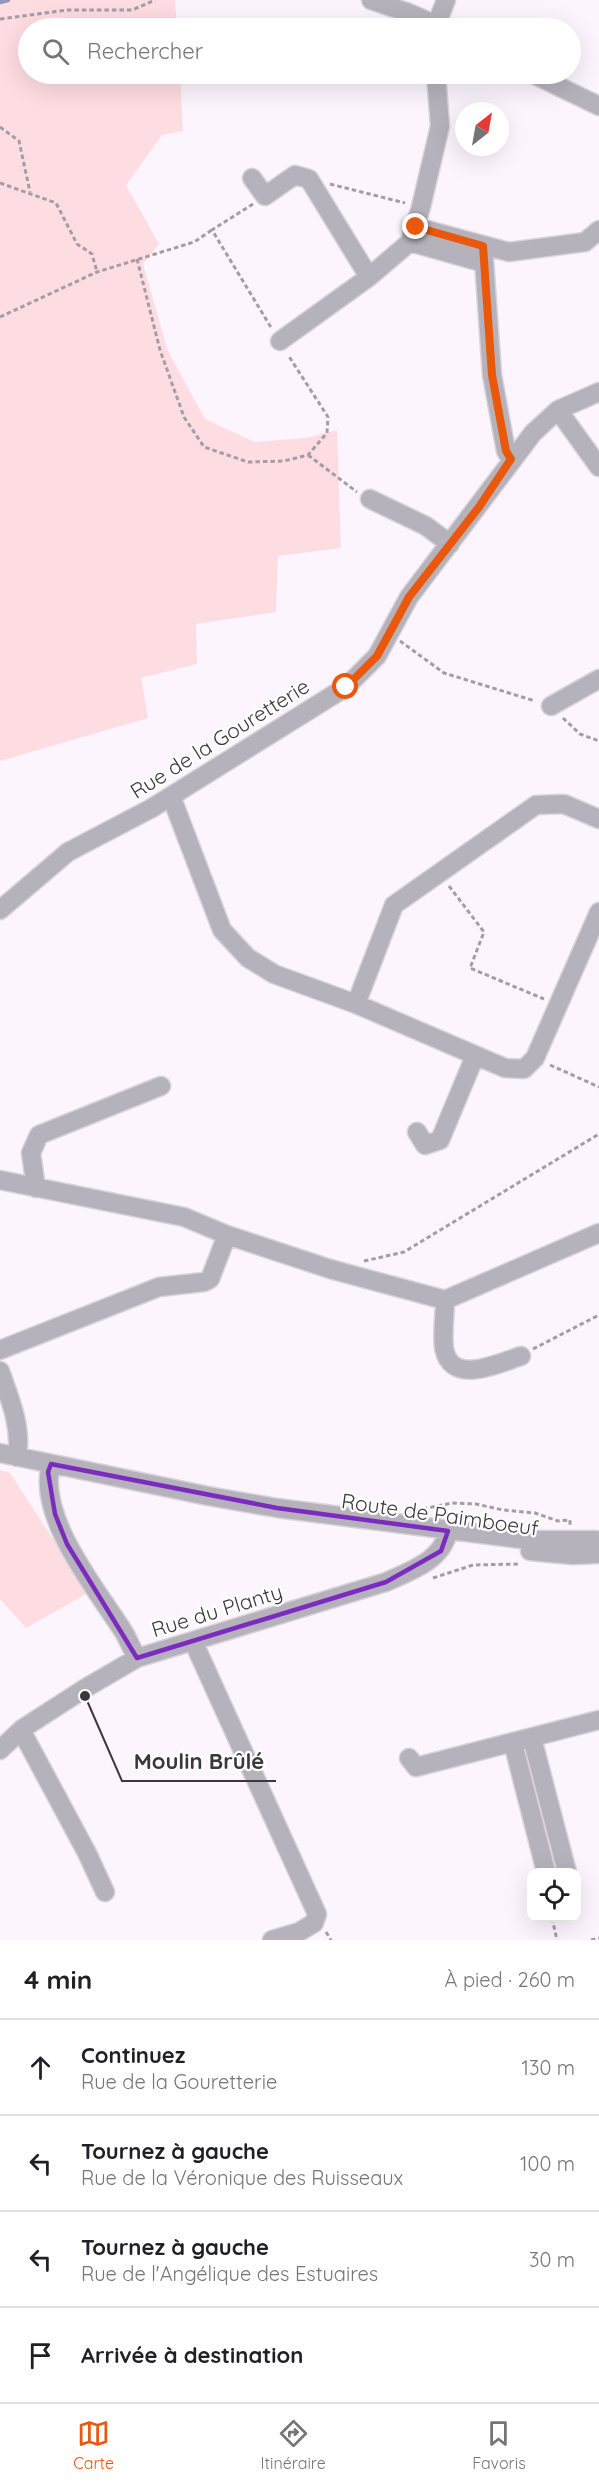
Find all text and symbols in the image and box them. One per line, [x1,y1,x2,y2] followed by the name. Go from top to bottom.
[18,18,581,84] search box
[39,35,72,68] icon: search
[87,37,203,65] text: Rechercher
[455,102,509,156] north arrow
[402,213,428,239] route end
[125,672,314,804] street label: Rue de la Gouretterie
[332,673,358,699] route start
[340,1487,541,1541] street label: Route de Paimboeuf
[148,1578,285,1642] street label: Rue du Planty
[122,1741,276,1781] callout: Moulin Brûlé
[134,1747,264,1775] text: Moulin Brûlé
[527,1868,581,1922] map controls
[527,1868,581,1922] button: locate
[24,1963,92,1996] text: 4 min
[445,1967,575,1992] text: À pied · 260 m
[81,2041,185,2069] text: Continuez
[24,2051,57,2084] icon: ahead
[522,2055,575,2080] text: 130 m
[81,2069,277,2094] text: Rue de la Gouretterie
[81,2137,269,2165] text: Tournez à gauche
[24,2147,57,2180] icon: left
[520,2151,575,2176] text: 100 m
[81,2165,403,2190] text: Rue de la Véronique des Ruisseaux
[81,2233,269,2261] text: Tournez à gauche
[24,2243,57,2276] icon: left
[529,2247,575,2272] text: 30 m
[81,2261,378,2286] text: Rue de l'Angélique des Estuaires
[24,2339,57,2372] icon: arrive
[81,2341,303,2369] text: Arrivée à destination
[73,2417,114,2473] tab: Carte
[261,2417,326,2473] tab: Itinéraire
[472,2417,526,2473] tab: Favoris

